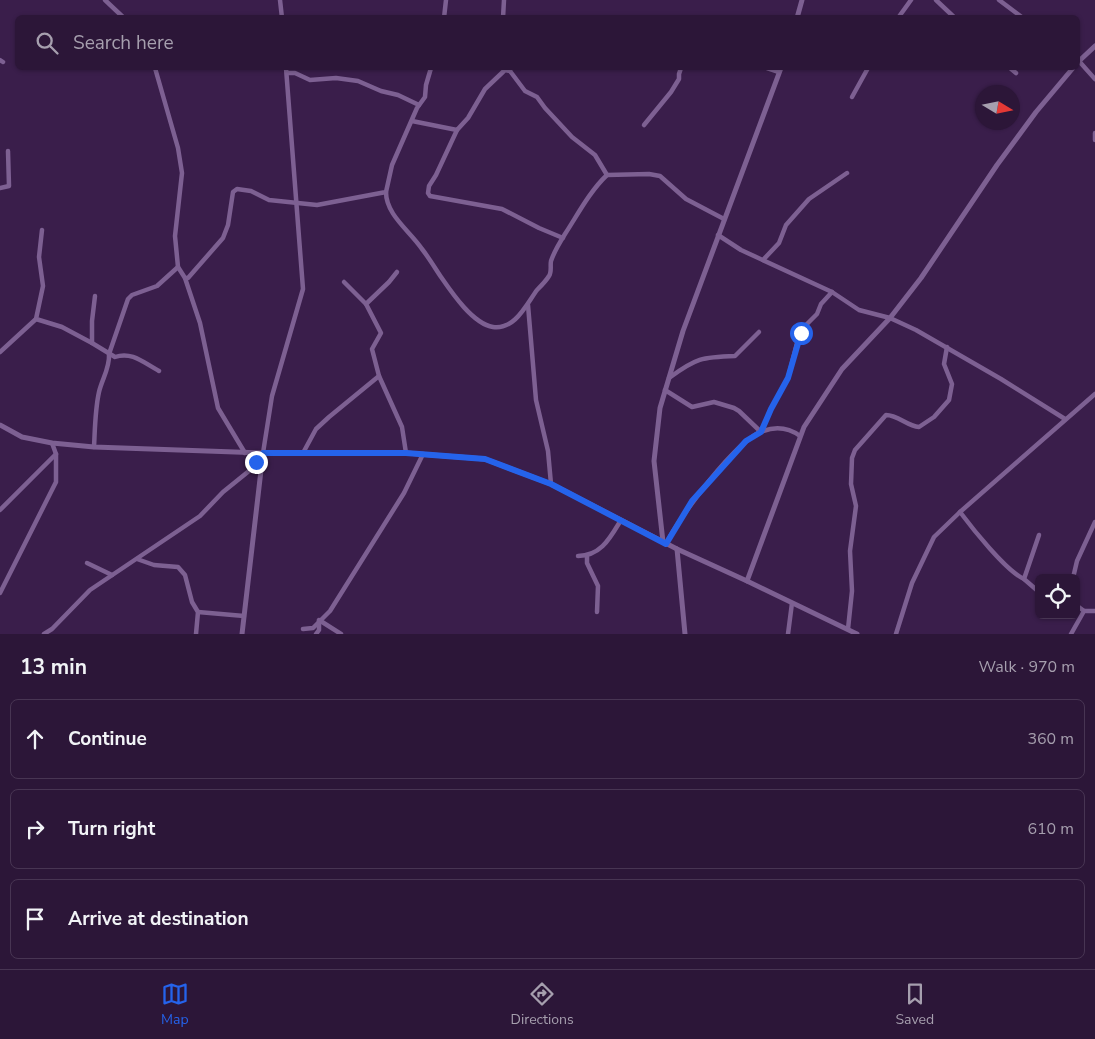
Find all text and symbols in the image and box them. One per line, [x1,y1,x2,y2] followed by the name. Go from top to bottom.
[15,15,1080,70] search box
[33,29,61,57] icon: search
[73,30,174,56] text: Search here
[975,85,1020,130] north arrow
[790,322,813,345] route start
[245,451,268,474] route end
[1035,574,1080,619] map controls
[1035,574,1080,619] button: locate
[20,653,87,681] text: 13 min
[979,656,1075,678] text: Walk · 970 m
[21,725,49,753] icon: ahead
[68,726,147,752] text: Continue
[1027,728,1074,750] text: 360 m
[21,815,49,843] icon: right
[68,816,155,842] text: Turn right
[1027,818,1074,840] text: 610 m
[21,905,49,933] icon: arrive
[68,906,249,932] text: Arrive at destination
[161,980,189,1029] tab: Map
[511,980,574,1029] tab: Directions
[895,980,934,1029] tab: Saved

